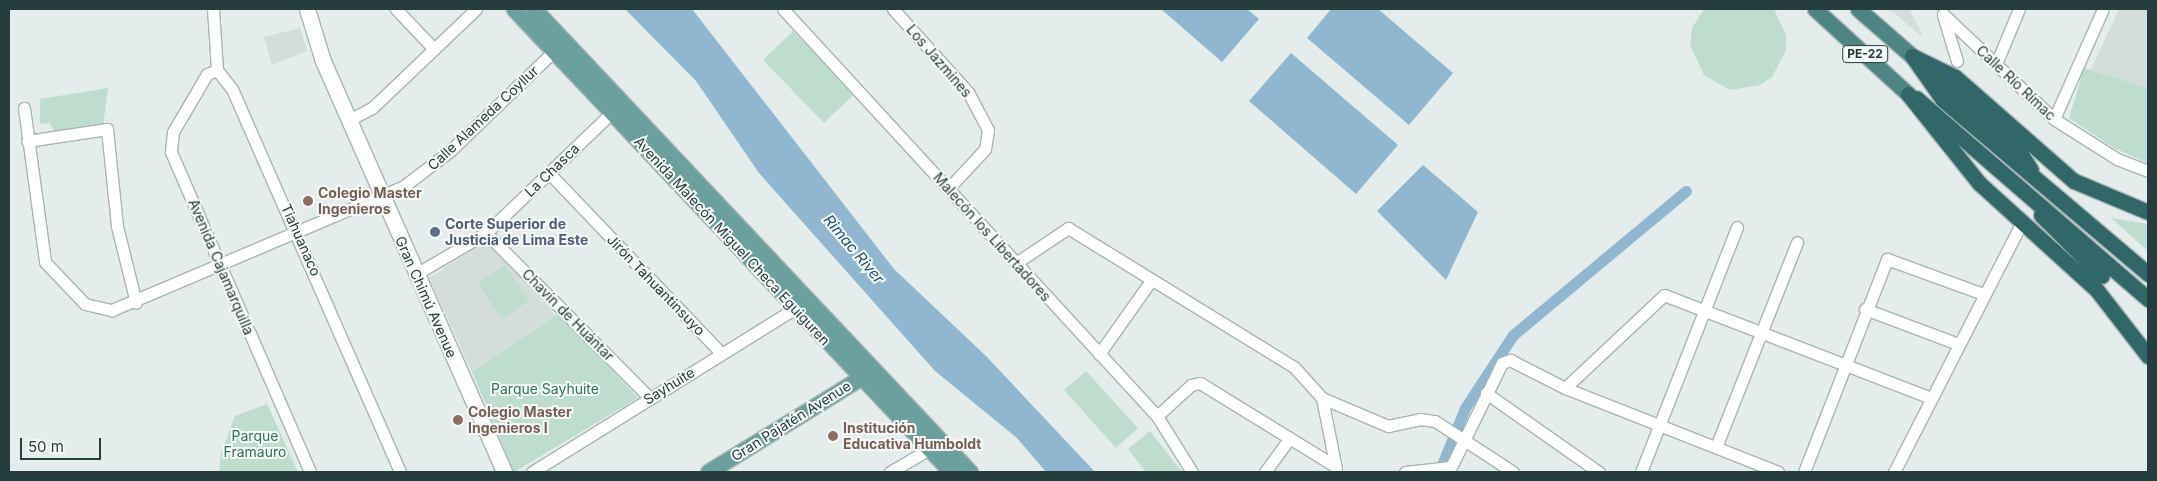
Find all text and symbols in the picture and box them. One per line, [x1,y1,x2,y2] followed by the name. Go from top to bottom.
[903,21,975,101] street label: Los Jazmines
[1973,42,2059,124] street label: Calle Río Rímac
[1841,44,1889,64] road number: PE-22
[424,62,542,174] street label: Calle Alameda Coyllur
[631,133,833,349] street label: Avenida Malecón Miguel Checa Eguiguren
[521,140,583,200] street label: La Chasca
[930,169,1054,305] street label: Malecón los Libertadores
[318,185,422,218] place label: Colegio Master Ingenieros
[302,195,314,207] marker: Colegio Master Ingenieros
[185,197,257,337] street label: Avenida Cajamarquilla
[278,201,324,279] street label: Tiahuanaco
[820,211,888,287] water label: Rimac River
[445,216,588,248] place label: Corte Superior de Justicia de Lima Este
[429,226,441,238] marker: Corte Superior de Justicia de Lima Este
[604,231,708,339] street label: Jirón Tahuantinsuyo
[392,234,460,360] street label: Gran Chimú Avenue
[519,266,617,364] street label: Chavín de Huántar
[640,364,698,408] street label: Sayhuite
[728,377,854,465] street label: Gran Pajatén Avenue
[491,381,599,397] park label: Parque Sayhuite
[468,404,572,437] place label: Colegio Master Ingenieros I
[452,414,464,426] marker: Colegio Master Ingenieros I
[843,420,981,452] place label: Institución Educativa Humboldt
[22,428,104,460] scale bar
[224,428,286,461] park label: Parque Framauro
[827,430,839,442] marker: Institución Educativa Humboldt
[28,437,64,456] text: 50 m

